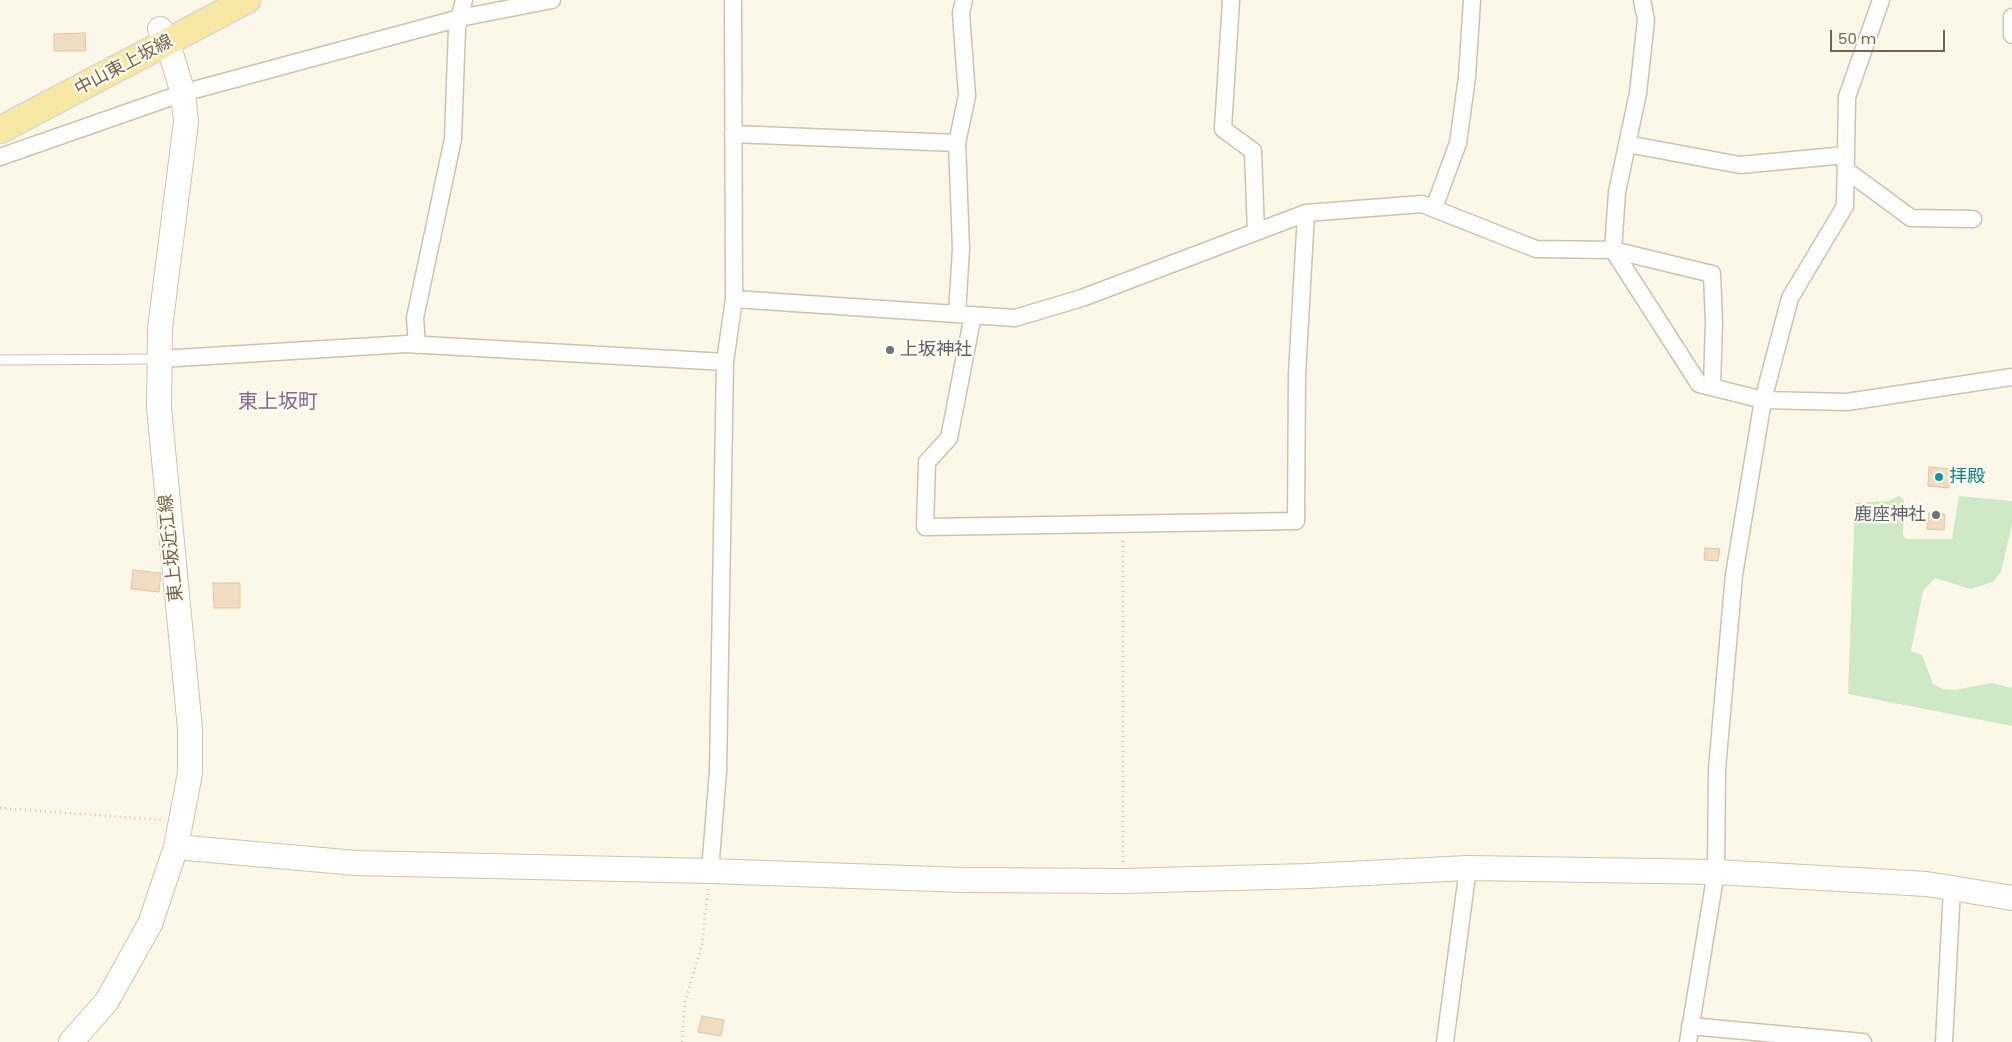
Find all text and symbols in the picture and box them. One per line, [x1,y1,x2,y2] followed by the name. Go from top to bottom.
[1832,20,1947,52] scale bar
[1838,28,1876,49] text: 50 m
[71,31,177,101] street label: 中山東上坂線
[900,339,972,361] place label: 上坂神社
[884,344,896,356] marker: 上坂神社
[238,391,318,415] district label: 東上坂町
[1949,466,1985,488] place label: 拝殿
[1933,471,1945,483] marker: 拝殿
[156,493,188,603] street label: 東上坂近江線
[1854,504,1926,526] place label: 鹿座神社
[1930,509,1942,521] marker: 鹿座神社

